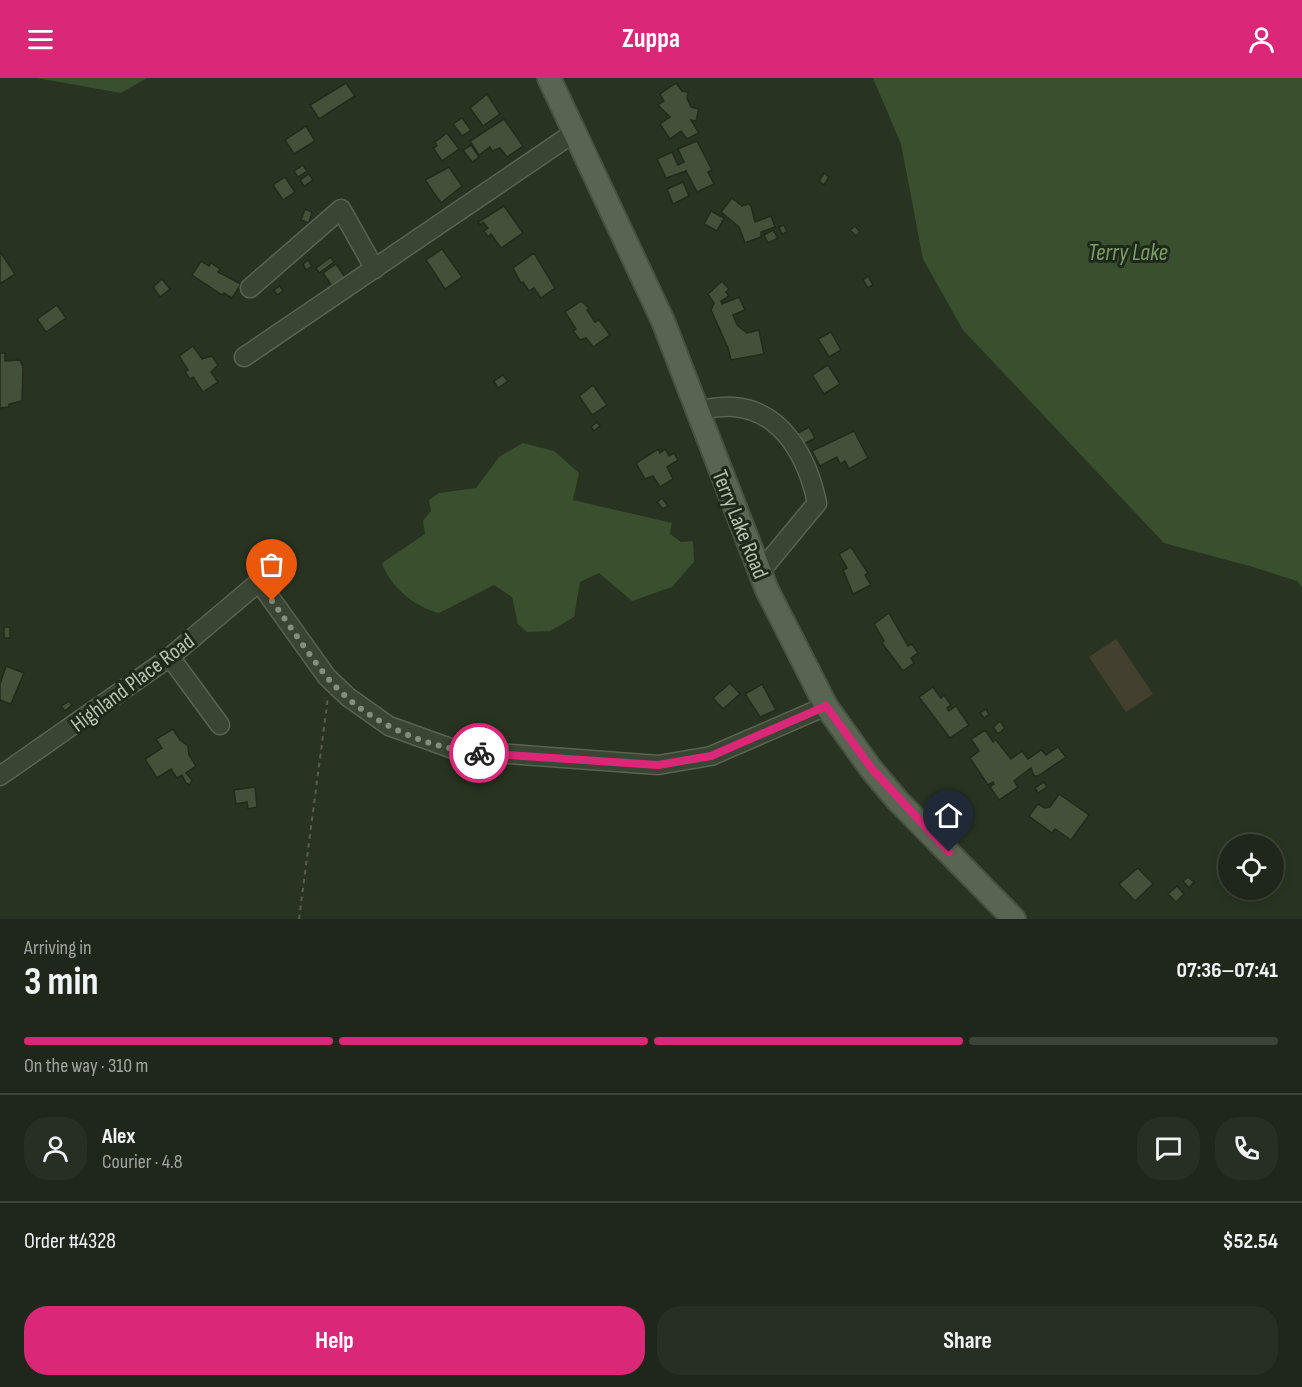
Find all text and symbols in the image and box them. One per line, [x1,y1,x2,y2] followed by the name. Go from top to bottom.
[24,23,57,56] icon: menu
[622,23,680,55] text: Zuppa
[1245,23,1278,56] icon: person
[1088,238,1168,267] water label: Terry Lake
[706,466,774,583] street label: Terry Lake Road
[246,539,297,601] pin
[255,548,288,581] icon: bag
[66,628,200,738] street label: Highland Place Road
[449,723,509,783] courier
[463,737,496,770] icon: bike
[923,790,974,852] pin
[932,799,965,832] icon: home
[1218,834,1284,900] map controls
[1218,834,1284,900] button: locate
[24,936,92,960] text: Arriving in
[1176,957,1278,984] text: 07:36–07:41
[24,959,99,1006] text: 3 min
[24,1054,148,1078] text: On the way · 310 m
[24,1117,87,1180] button: person
[1137,1117,1200,1180] button: chat
[1215,1117,1278,1180] button: phone
[102,1123,135,1150] text: Alex
[102,1150,183,1174] text: Courier · 4.8
[24,1228,116,1255] text: Order #4328
[1223,1228,1278,1255] text: $52.54
[24,1306,645,1375] button: Help
[657,1306,1278,1375] button: Share

